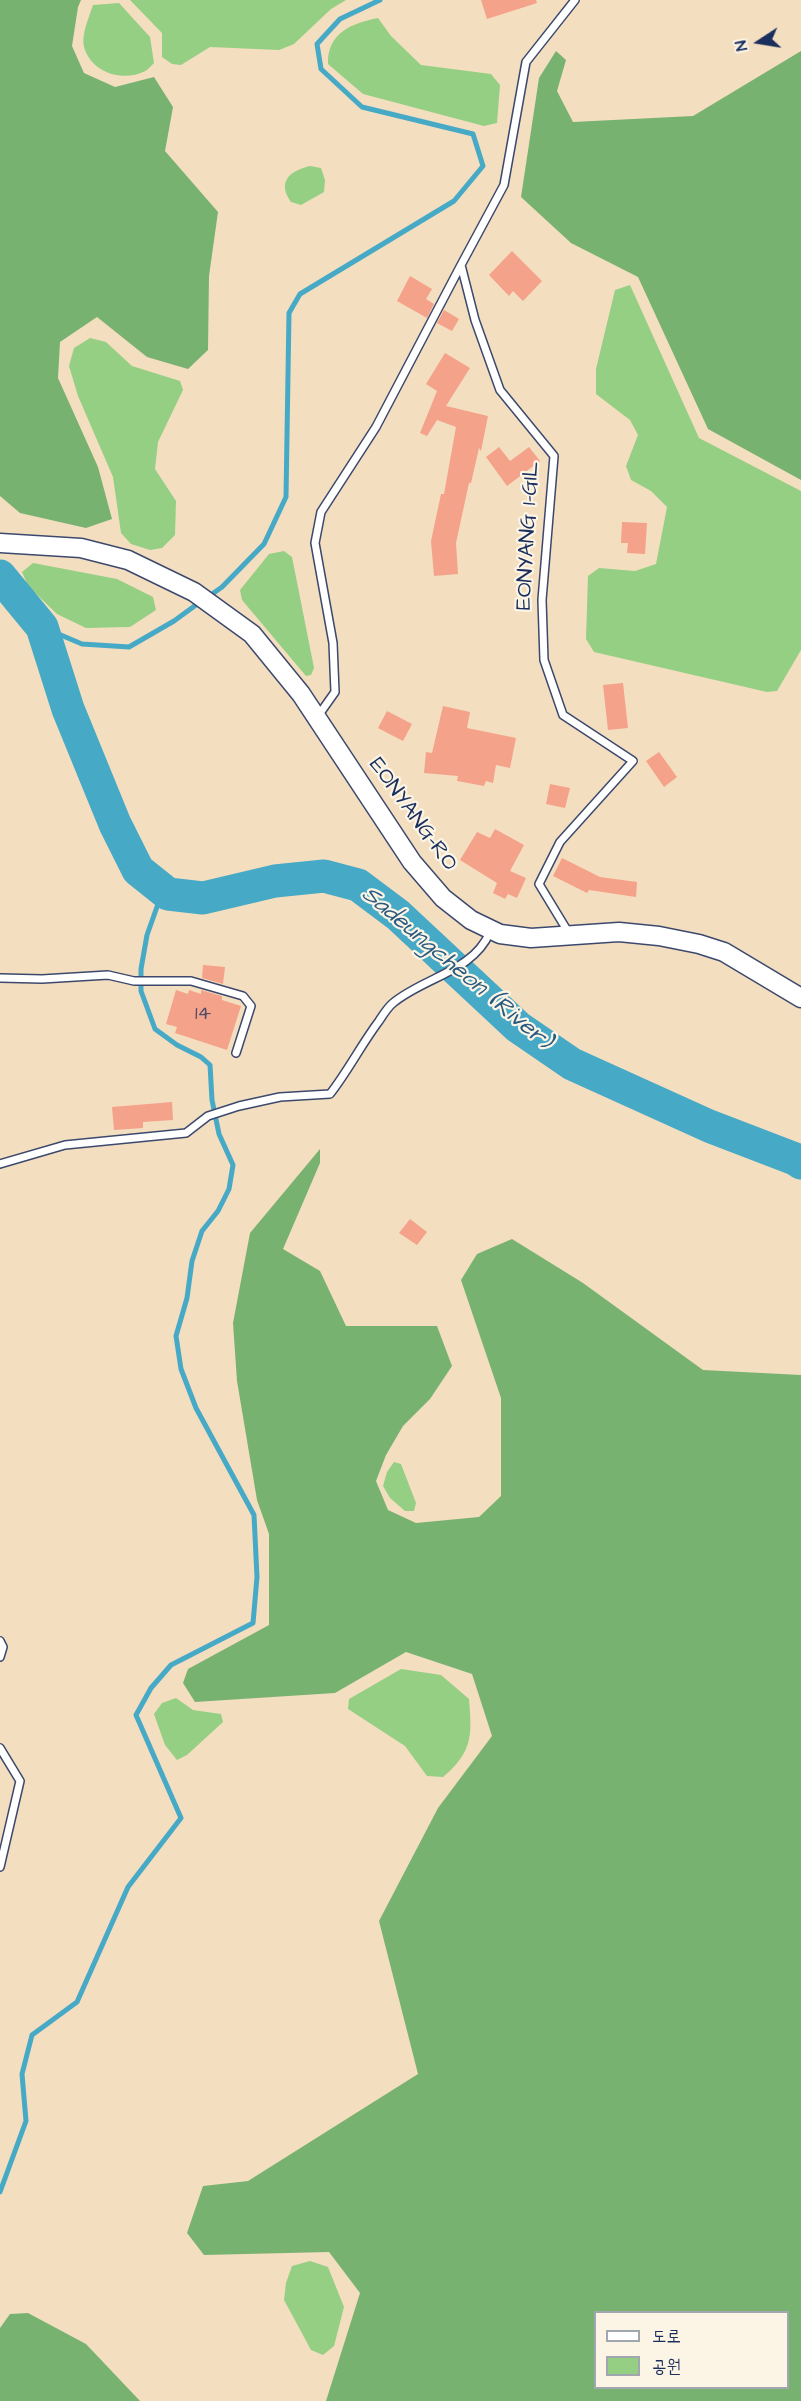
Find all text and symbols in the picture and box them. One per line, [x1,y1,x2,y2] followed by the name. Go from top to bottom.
[729,12,789,72] north arrow
[730,39,753,53] text: N
[512,461,546,611] street label: EONYANG 1-GIL
[362,753,462,877] street label: EONYANG-RO
[355,881,557,1057] water label: Sadeungcheon (River)
[195,1003,211,1027] house number: 14
[594,2311,789,2389] legend
[652,2324,681,2349] text: 도로
[652,2354,681,2379] text: 공원

